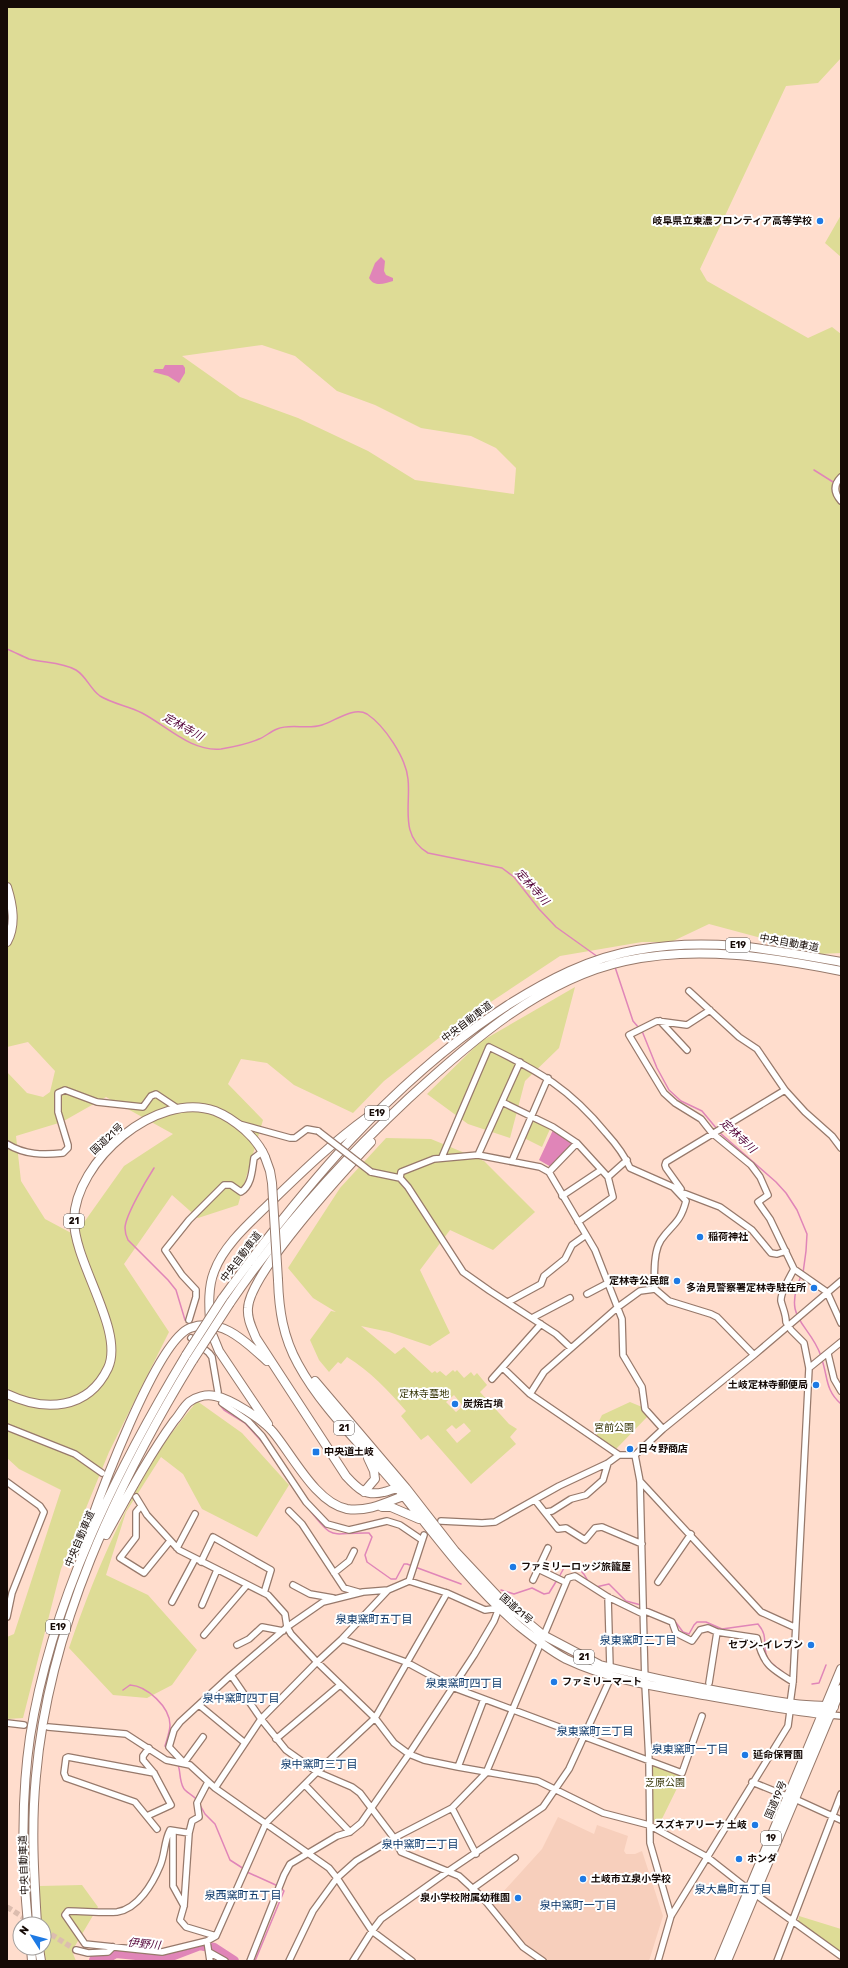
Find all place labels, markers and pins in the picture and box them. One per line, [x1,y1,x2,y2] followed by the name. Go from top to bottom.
[653,215,812,227] place label: 岐阜県立東濃フロンティア高等学校
[815,216,825,226] marker: 岐阜県立東濃フロンティア高等学校
[708,1231,749,1243] place label: 稲荷神社
[695,1232,705,1242] marker: 稲荷神社
[609,1275,669,1287] place label: 定林寺公民館
[672,1276,682,1286] marker: 定林寺公民館
[686,1282,806,1294] place label: 多治見警察署定林寺駐在所
[809,1283,819,1293] marker: 多治見警察署定林寺駐在所
[728,1379,808,1391] place label: 土岐定林寺郵便局
[811,1380,821,1390] marker: 土岐定林寺郵便局
[463,1398,504,1410] place label: 炭焼古墳
[450,1399,460,1409] marker: 炭焼古墳
[638,1443,688,1455] place label: 日々野商店
[625,1444,635,1454] marker: 日々野商店
[324,1446,374,1458] place label: 中央道土岐
[311,1447,321,1457] marker: 中央道土岐
[521,1561,631,1573] place label: ファミリーロッジ旅籠屋
[508,1562,518,1572] marker: ファミリーロッジ旅籠屋
[728,1639,803,1651] place label: セブン-イレブン
[806,1640,816,1650] marker: セブン-イレブン
[562,1676,642,1688] place label: ファミリーマート
[549,1677,559,1687] marker: ファミリーマート
[753,1749,803,1761] place label: 延命保育園
[740,1750,750,1760] marker: 延命保育園
[655,1819,747,1831] place label: スズキアリーナ 土岐
[750,1820,760,1830] marker: スズキアリーナ 土岐
[747,1853,777,1865] place label: ホンダ
[734,1854,744,1864] marker: ホンダ
[591,1873,671,1885] place label: 土岐市立泉小学校
[578,1874,588,1884] marker: 土岐市立泉小学校
[420,1892,510,1904] place label: 泉小学校附属幼稚園
[513,1893,523,1903] marker: 泉小学校附属幼稚園

